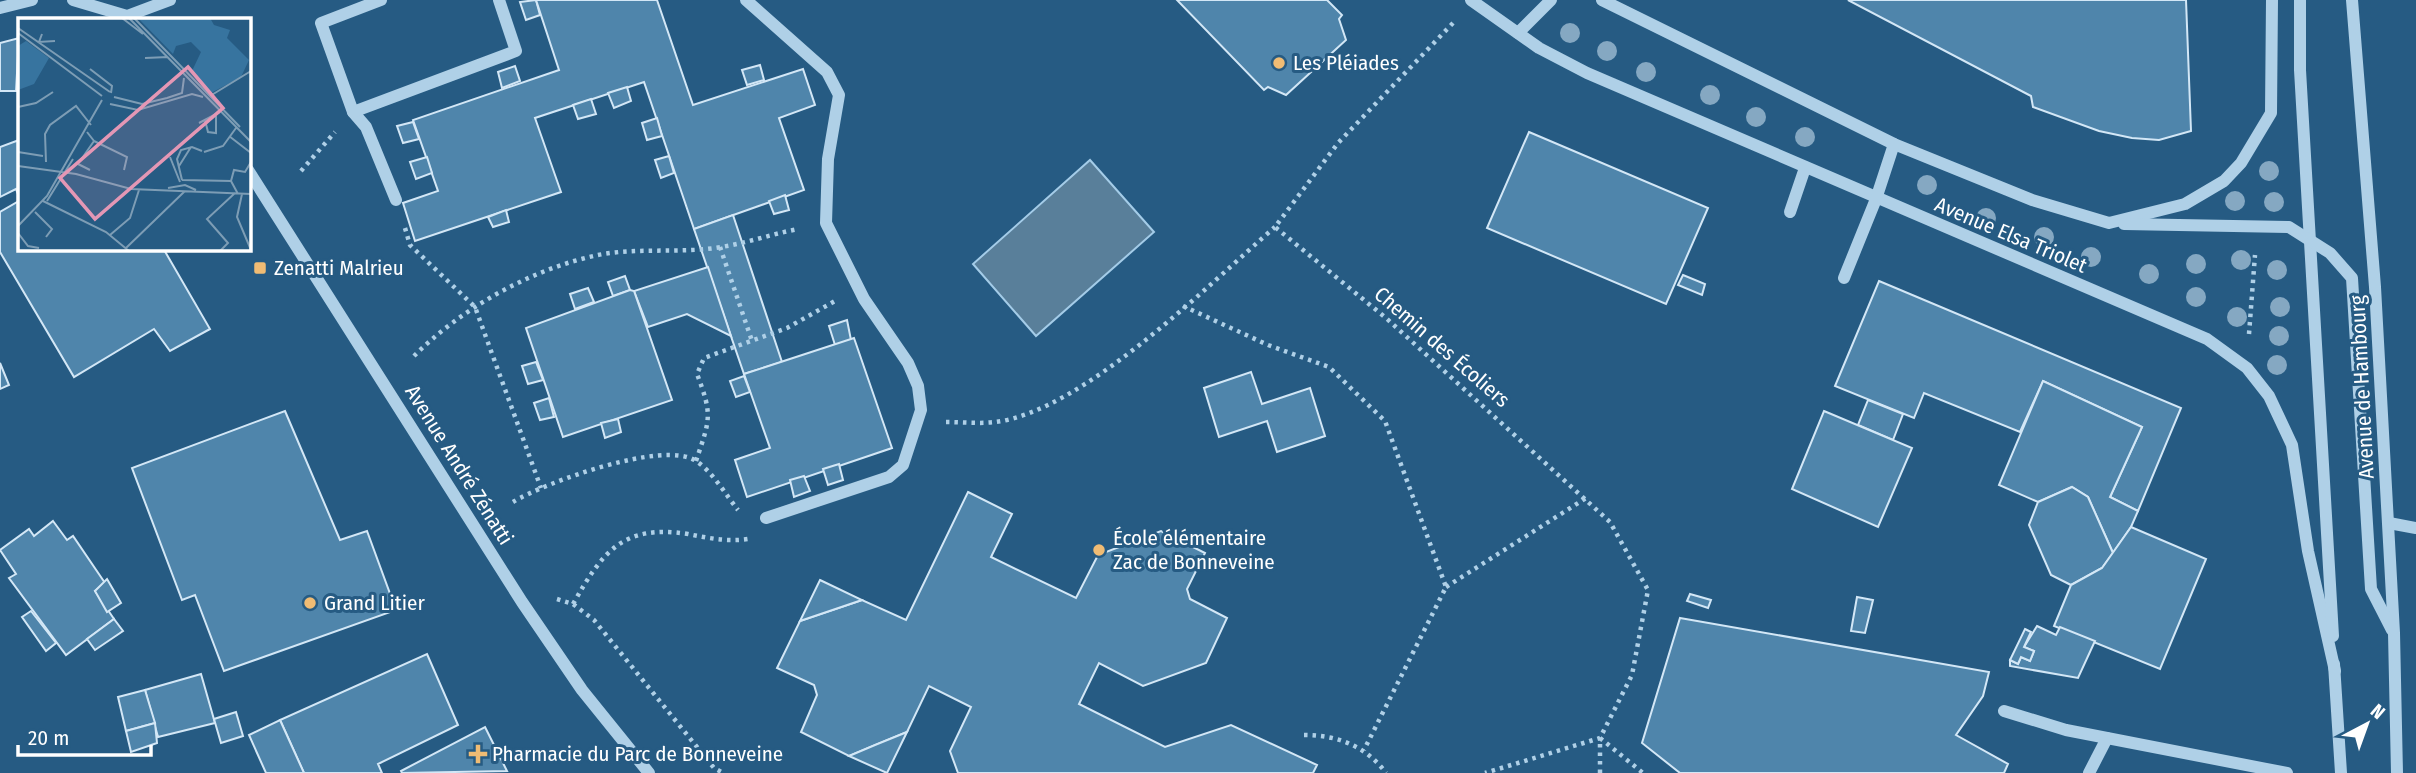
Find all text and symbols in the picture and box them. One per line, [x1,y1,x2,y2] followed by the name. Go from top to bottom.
[18,18,250,250] inset map
[1293,50,1399,76] place label: Les Pléiades
[1271,55,1287,71] marker: Les Pléiades
[1931,191,2091,279] street label: Avenue Elsa Triolet
[274,255,404,281] place label: Zenatti Malrieu
[252,260,268,276] marker: Zenatti Malrieu
[1369,281,1515,413] street label: Chemin des Écoliers
[2344,294,2380,479] street label: Avenue de Hambourg
[399,380,519,550] street label: Avenue André Zénatti
[1113,525,1275,575] place label: École élémentaire Zac de Bonneveine
[1091,542,1107,558] marker: École élémentaire Zac de Bonneveine
[324,590,425,616] place label: Grand Litier
[302,595,318,611] marker: Grand Litier
[2332,689,2402,759] north arrow
[2366,699,2390,724] text: N
[18,714,150,758] scale bar
[28,725,69,751] text: 20 m
[492,741,783,767] place label: Pharmacie du Parc de Bonneveine
[470,746,486,762] marker: Pharmacie du Parc de Bonneveine

